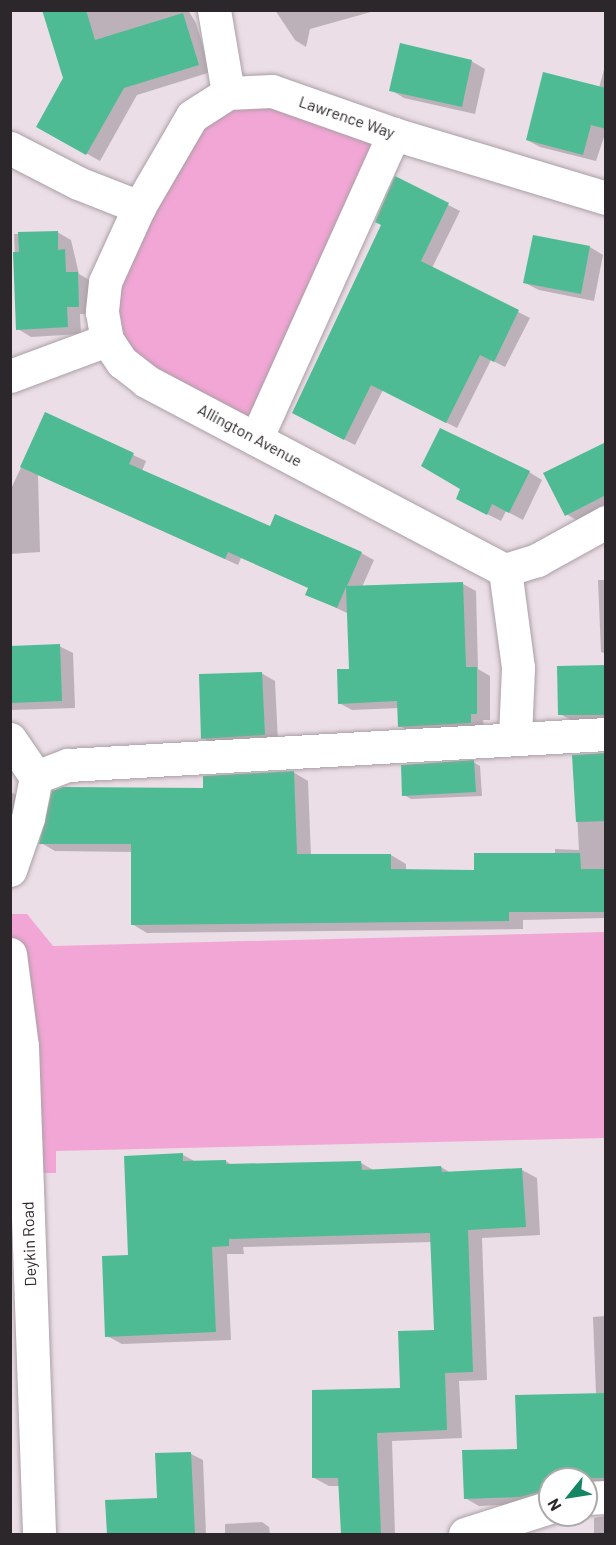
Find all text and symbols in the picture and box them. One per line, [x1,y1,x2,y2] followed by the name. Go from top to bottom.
[296,92,398,142] street label: Lawrence Way
[195,399,305,471] street label: Allington Avenue
[18,1201,40,1287] street label: Deykin Road
[538,1467,598,1527] north arrow
[543,1496,565,1515] text: N

